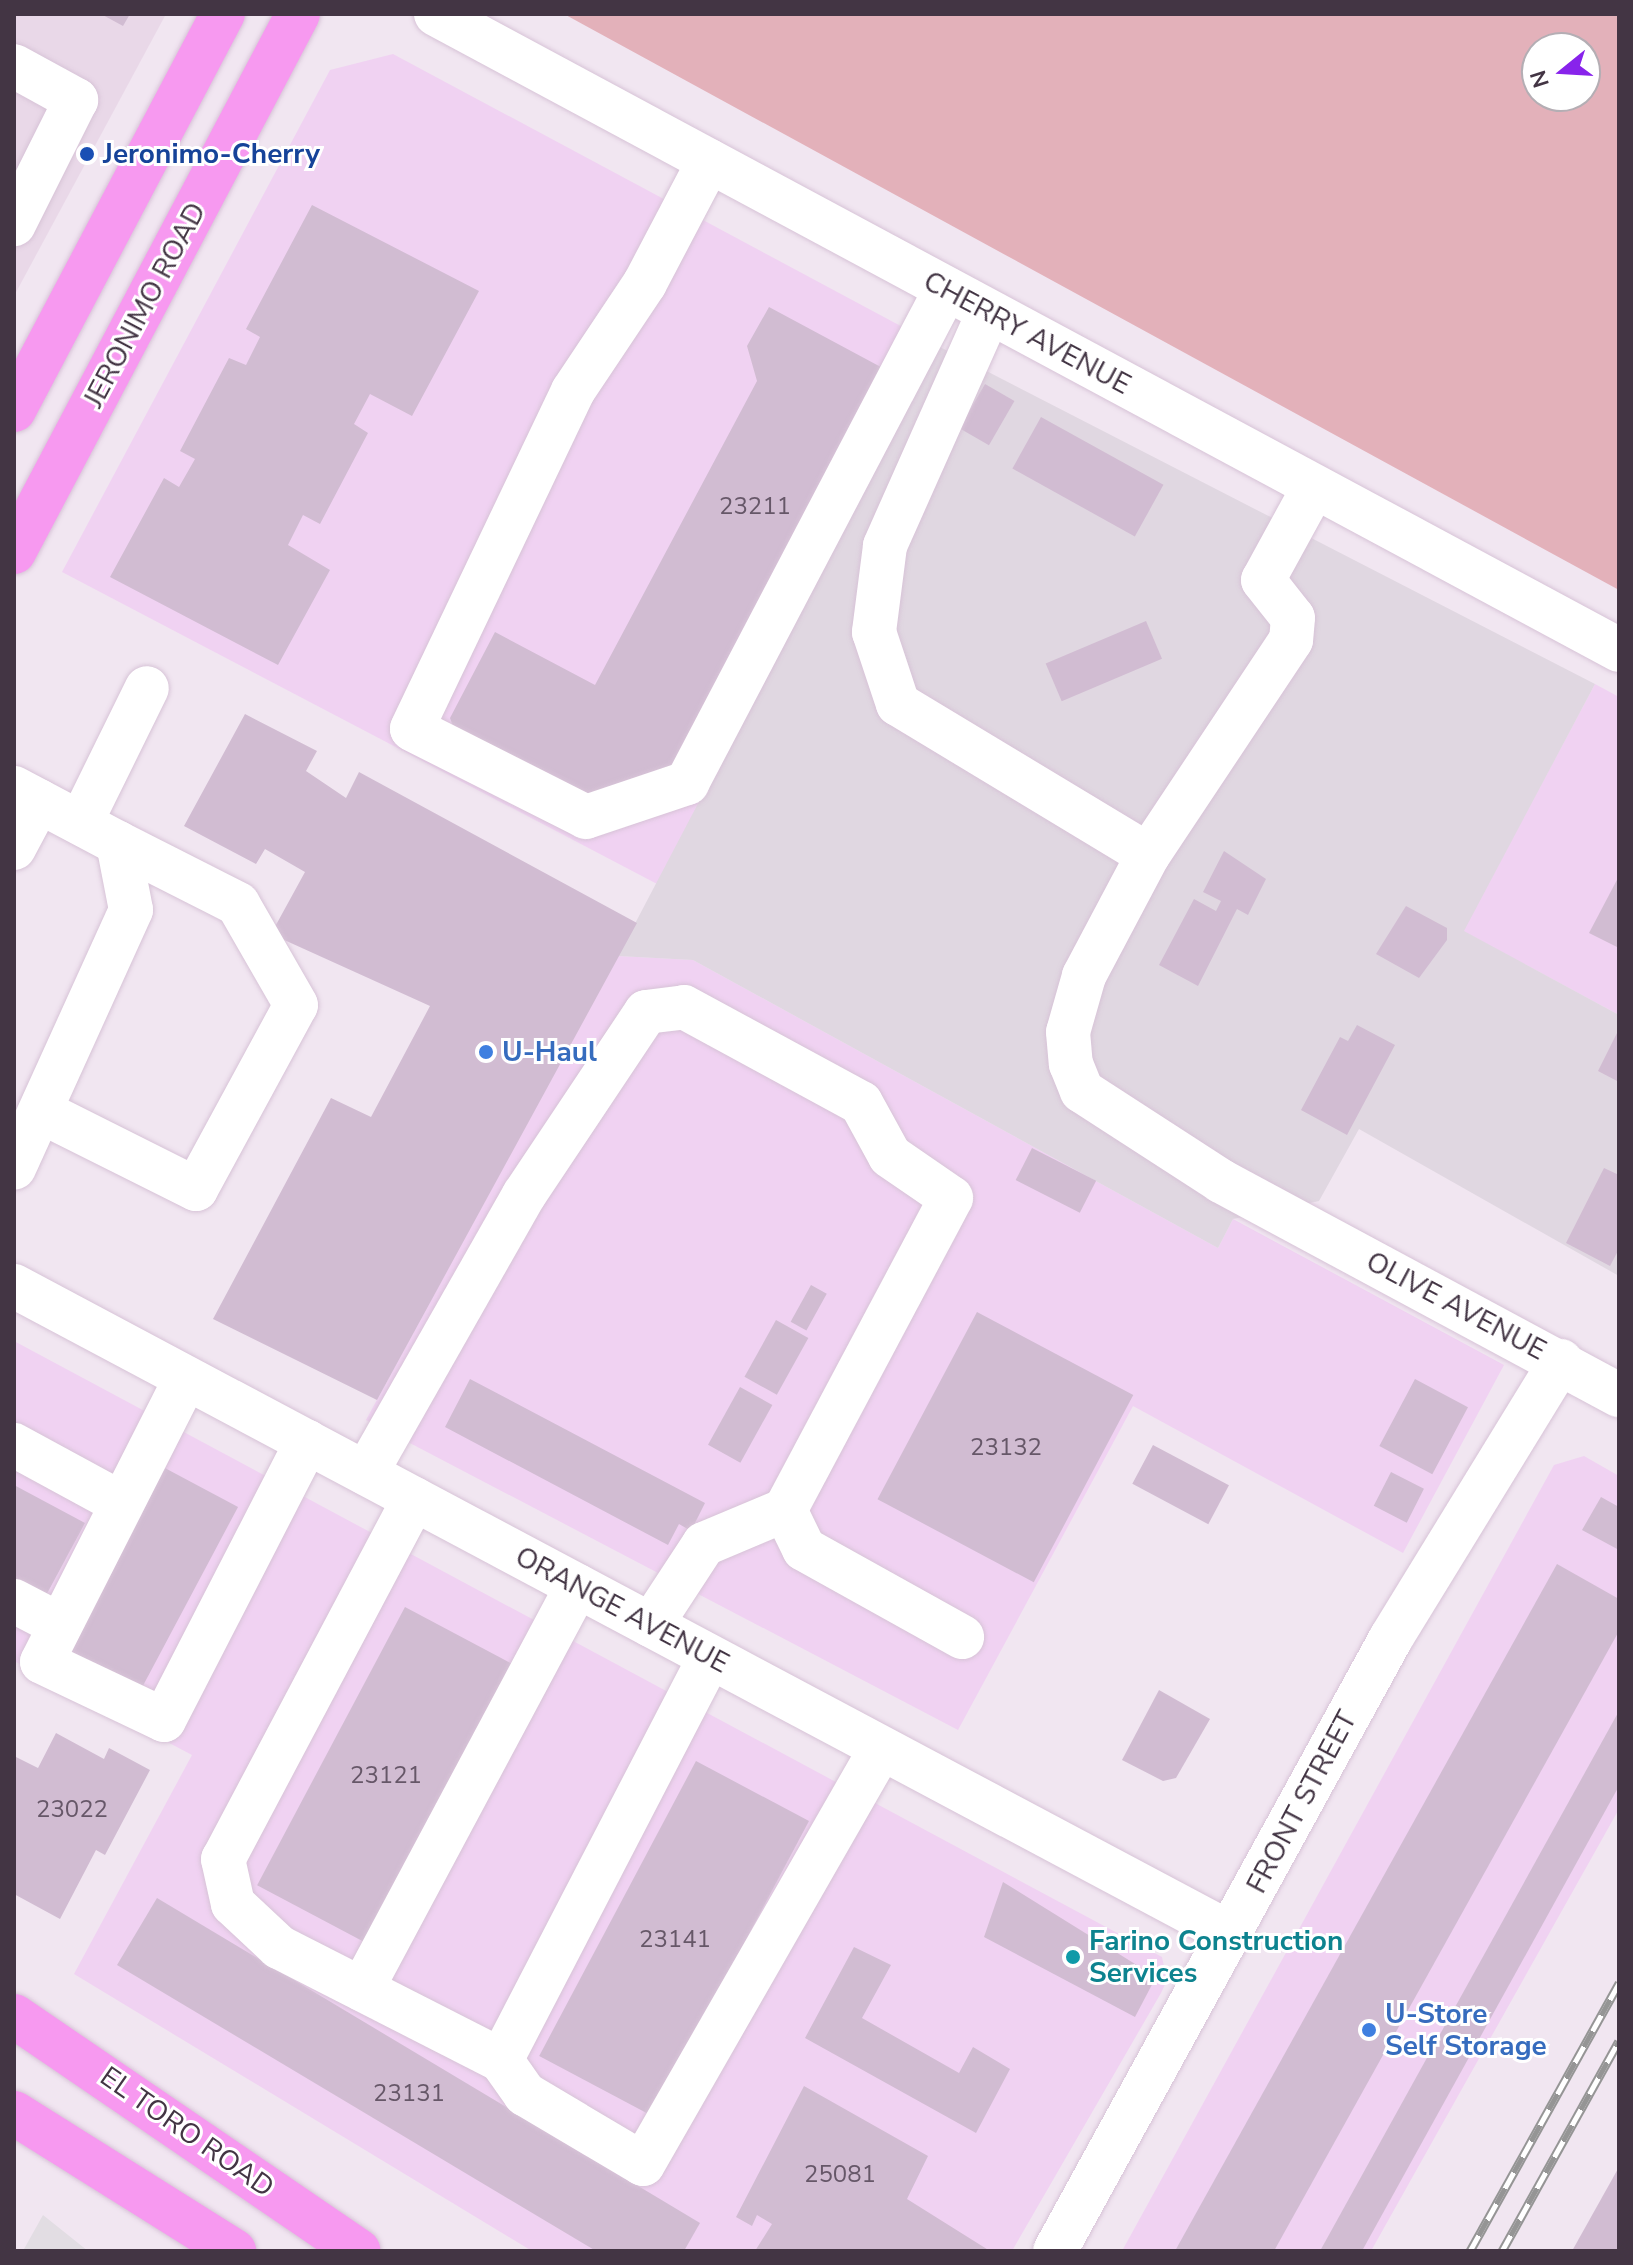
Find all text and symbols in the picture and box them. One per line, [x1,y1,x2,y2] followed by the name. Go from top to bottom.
[1521,32,1601,112] north arrow
[1523,66,1557,91] text: N
[103,137,320,171] place label: Jeronimo-Cherry
[78,145,96,163] marker: Jeronimo-Cherry
[77,197,213,413] street label: JERONIMO ROAD
[918,264,1136,402] street label: CHERRY AVENUE
[719,493,791,521] house number: 23211
[502,1035,597,1069] place label: U-Haul
[477,1043,495,1061] marker: U-Haul
[1360,1245,1552,1367] street label: OLIVE AVENUE
[970,1434,1042,1462] house number: 23132
[510,1540,734,1680] street label: ORANGE AVENUE
[1240,1705,1364,1899] street label: FRONT STREET
[350,1762,422,1790] house number: 23121
[36,1796,108,1824] house number: 23022
[1089,1924,1343,1990] place label: Farino Construction Services
[639,1926,711,1954] house number: 23141
[1064,1948,1082,1966] marker: Farino Construction Services
[1385,1997,1547,2063] place label: U-Store Self Storage
[1360,2021,1378,2039] marker: U-Store Self Storage
[94,2060,280,2204] street label: EL TORO ROAD
[373,2080,445,2108] house number: 23131
[804,2161,876,2189] house number: 25081

